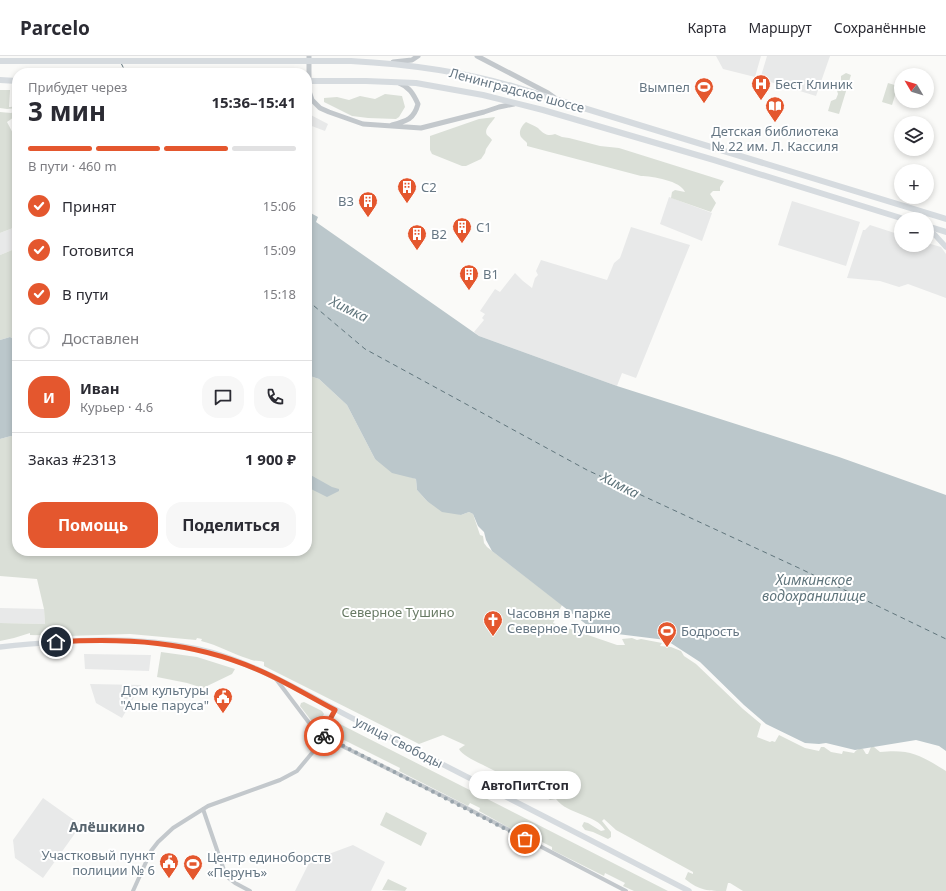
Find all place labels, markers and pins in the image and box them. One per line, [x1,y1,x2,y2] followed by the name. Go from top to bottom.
[750,73,772,101] hospital icon: Бест Клиник
[775,75,853,93] place label: Бест Клиник
[693,76,715,104] sports icon: Вымпел
[639,78,690,96] place label: Вымпел
[764,95,786,123] library icon: Детская библиотека № 22 им. Л. Кассиля
[711,122,839,155] place label: Детская библиотека № 22 им. Л. Кассиля
[396,176,418,204] building icon: C2
[421,178,437,196] place label: C2
[357,190,379,218] building icon: B3
[338,192,354,210] place label: B3
[451,216,473,244] building icon: C1
[476,218,492,236] place label: C1
[406,223,428,251] building icon: B2
[431,225,447,243] place label: B2
[458,263,480,291] building icon: B1
[483,265,499,283] place label: B1
[507,604,620,637] place label: Часовня в парке Северное Тушино
[482,609,504,637] church icon: Часовня в парке Северное Тушино
[656,620,678,648] sports icon: Бодрость
[681,622,740,640] place label: Бодрость
[39,625,73,659] pin
[121,681,209,714] place label: Дом культуры "Алые паруса"
[212,686,234,714] public building icon: Дом культуры "Алые паруса"
[469,771,581,799] callout: АвтоПитСтоп
[508,822,542,856] pin
[41,846,155,879] place label: Участковый пункт полиции № 6
[207,848,331,881] place label: Центр единоборств «Перунъ»
[158,851,180,879] public building icon: Участковый пункт полиции № 6
[182,853,204,881] sports icon: Центр единоборств «Перунъ»

